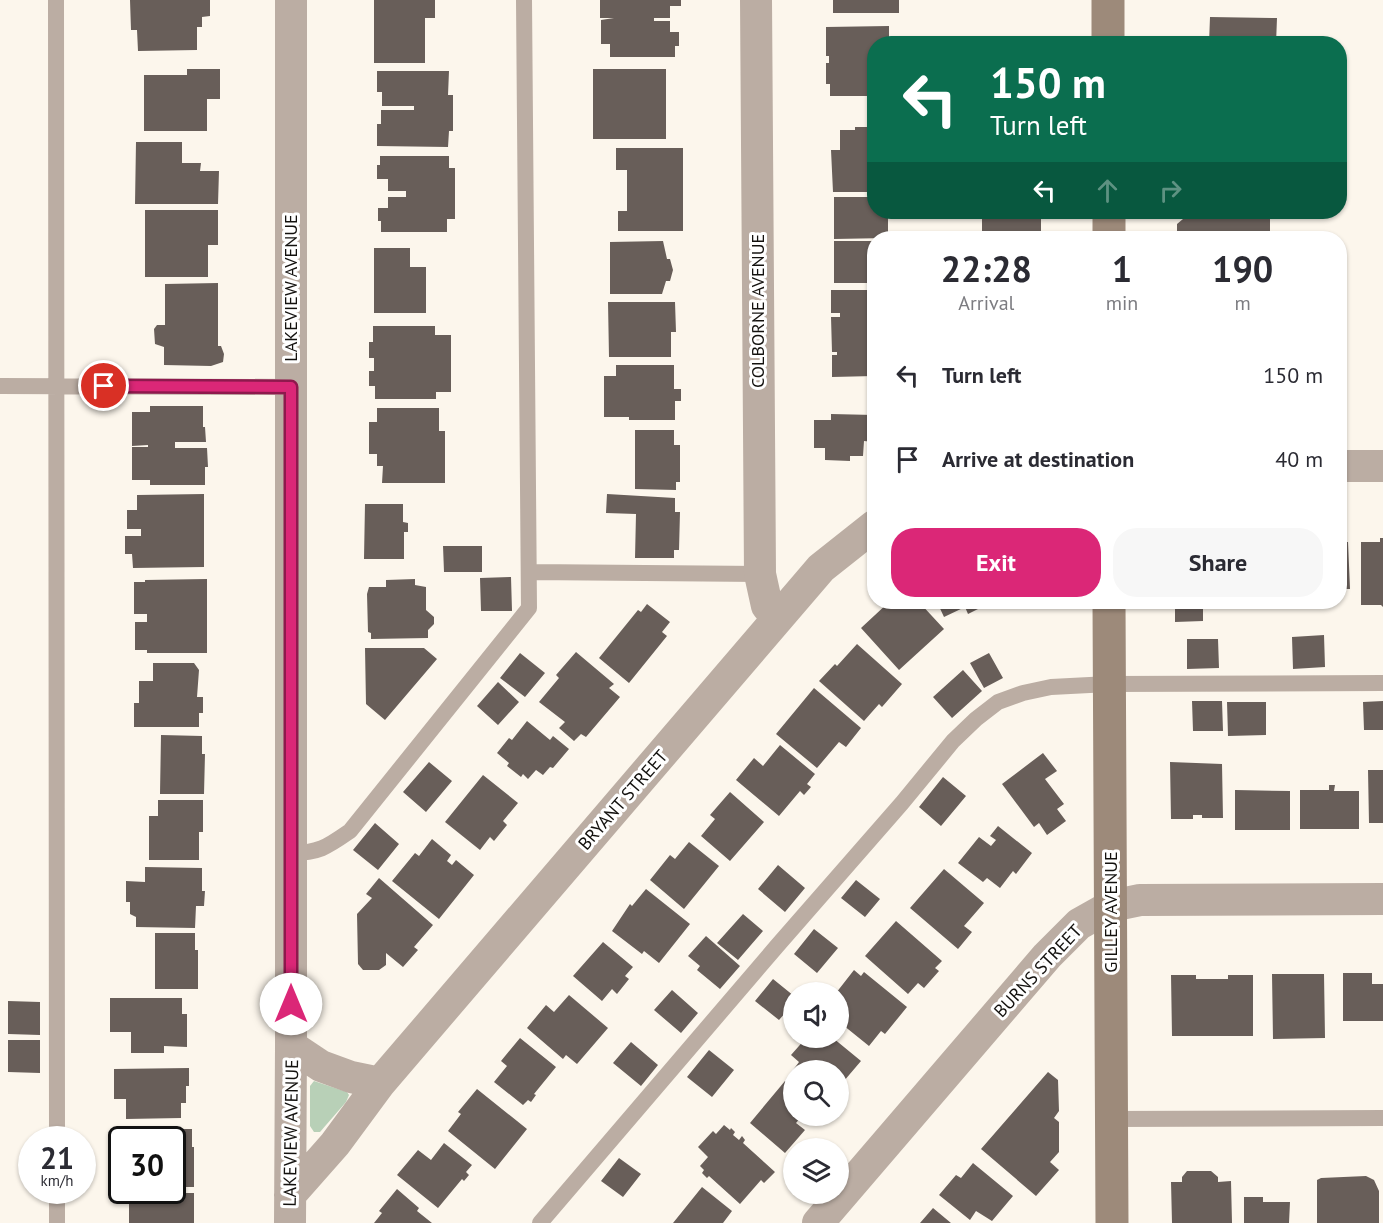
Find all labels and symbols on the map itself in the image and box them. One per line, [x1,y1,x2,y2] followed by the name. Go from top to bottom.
[279,214,302,362] street label: LAKEVIEW AVENUE
[746,234,769,388] street label: COLBORNE AVENUE
[78,360,129,411] pin
[573,745,672,854] street label: BRYANT STREET
[1099,851,1122,973] street label: GILLEY AVENUE
[989,919,1087,1022] street label: BURNS STREET
[259,972,323,1036] position arrow
[278,1059,303,1207] street label: LAKEVIEW AVENUE
[108,1126,186,1204] speed limit sign: 30

